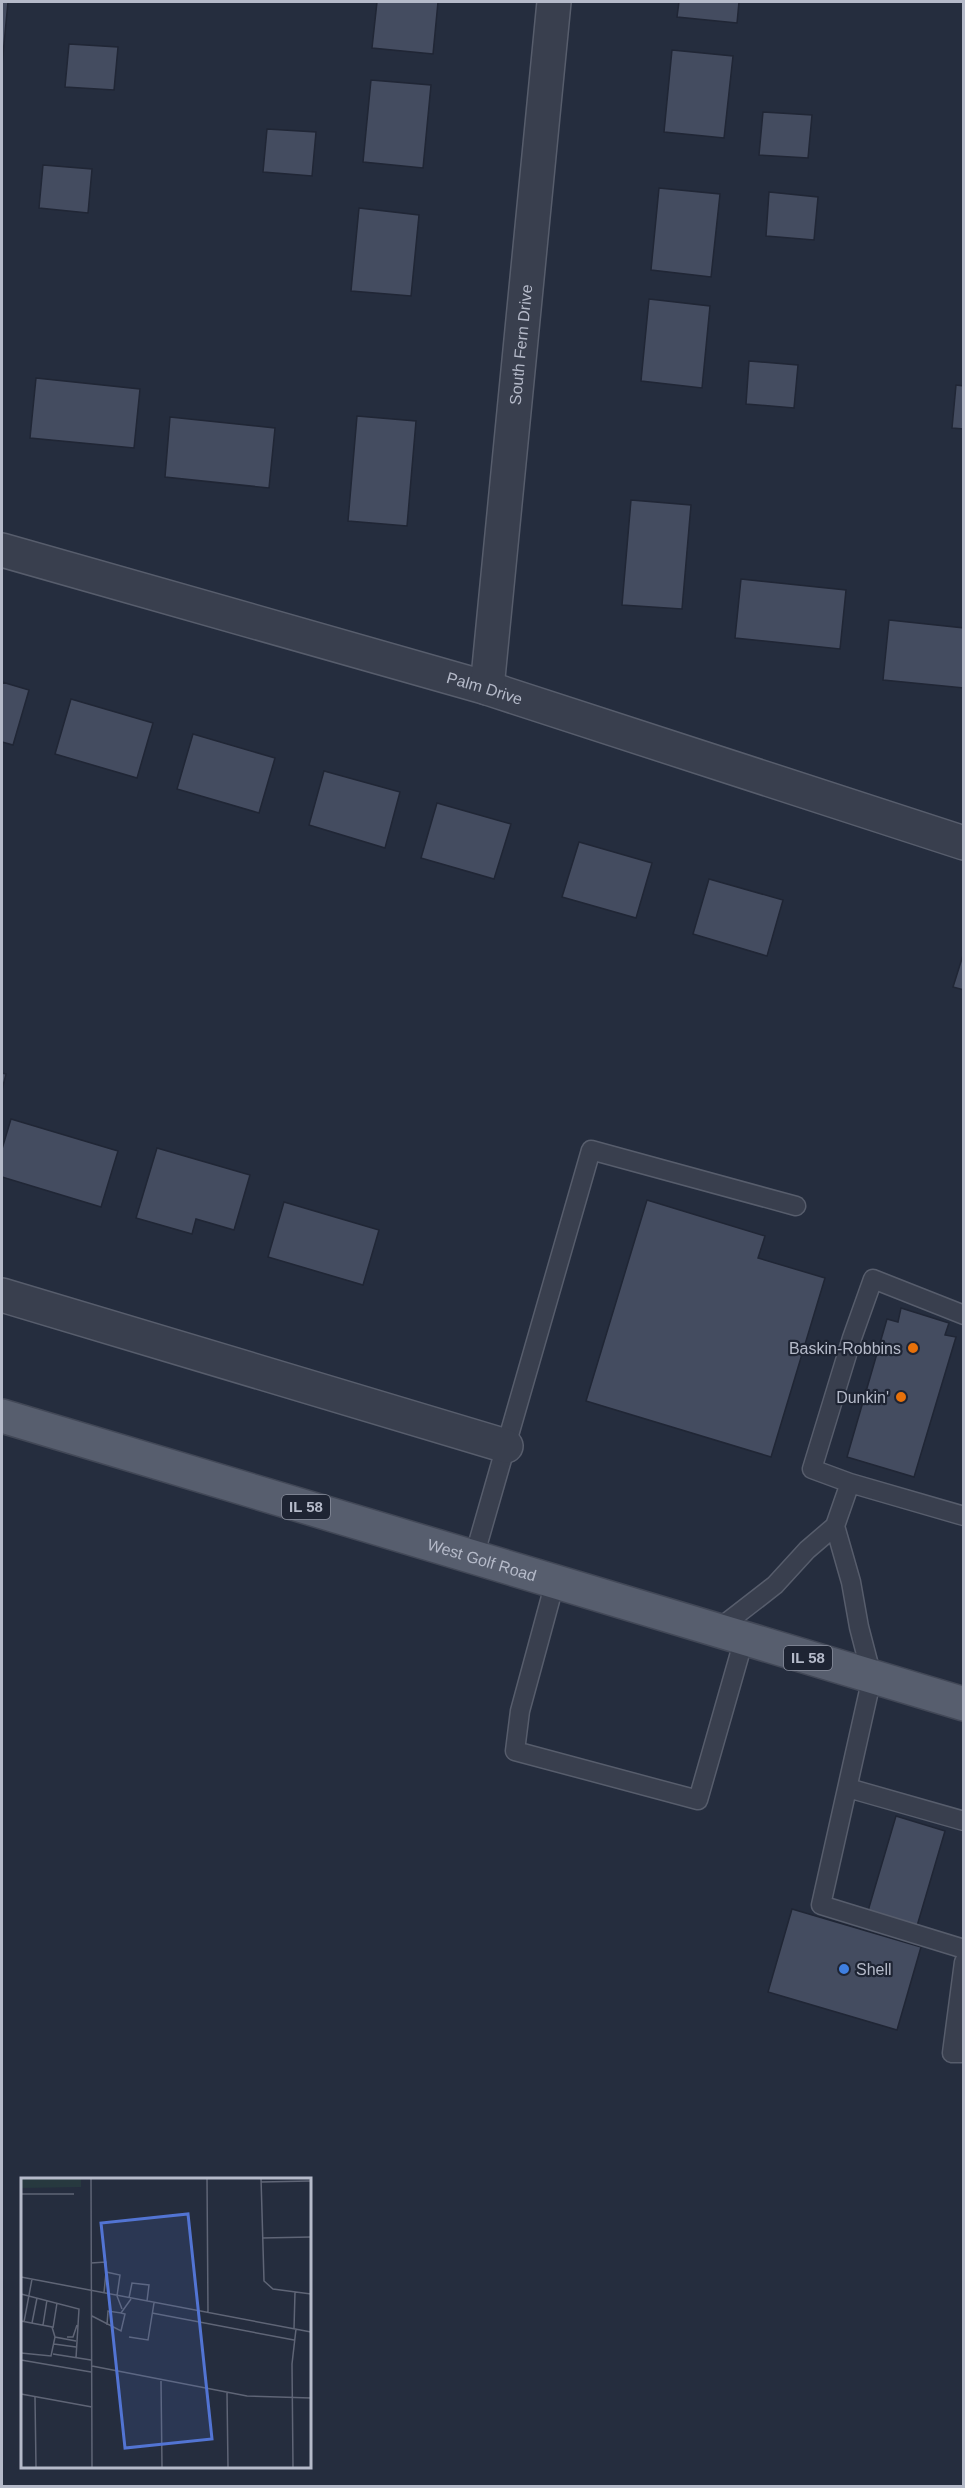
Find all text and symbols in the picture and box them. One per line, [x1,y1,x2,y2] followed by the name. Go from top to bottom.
[507,284,535,406] street label: South Fern Drive
[445,669,525,708] street label: Palm Drive
[789,1340,901,1357] place label: Baskin-Robbins
[906,1341,920,1355] marker: Baskin-Robbins
[836,1389,889,1406] place label: Dunkin'
[894,1390,908,1404] marker: Dunkin'
[282,1495,330,1519] road number: IL 58
[425,1536,538,1584] street label: West Golf Road
[784,1646,832,1670] road number: IL 58
[856,1961,892,1978] place label: Shell
[837,1962,851,1976] marker: Shell
[21,2178,310,2467] inset map

